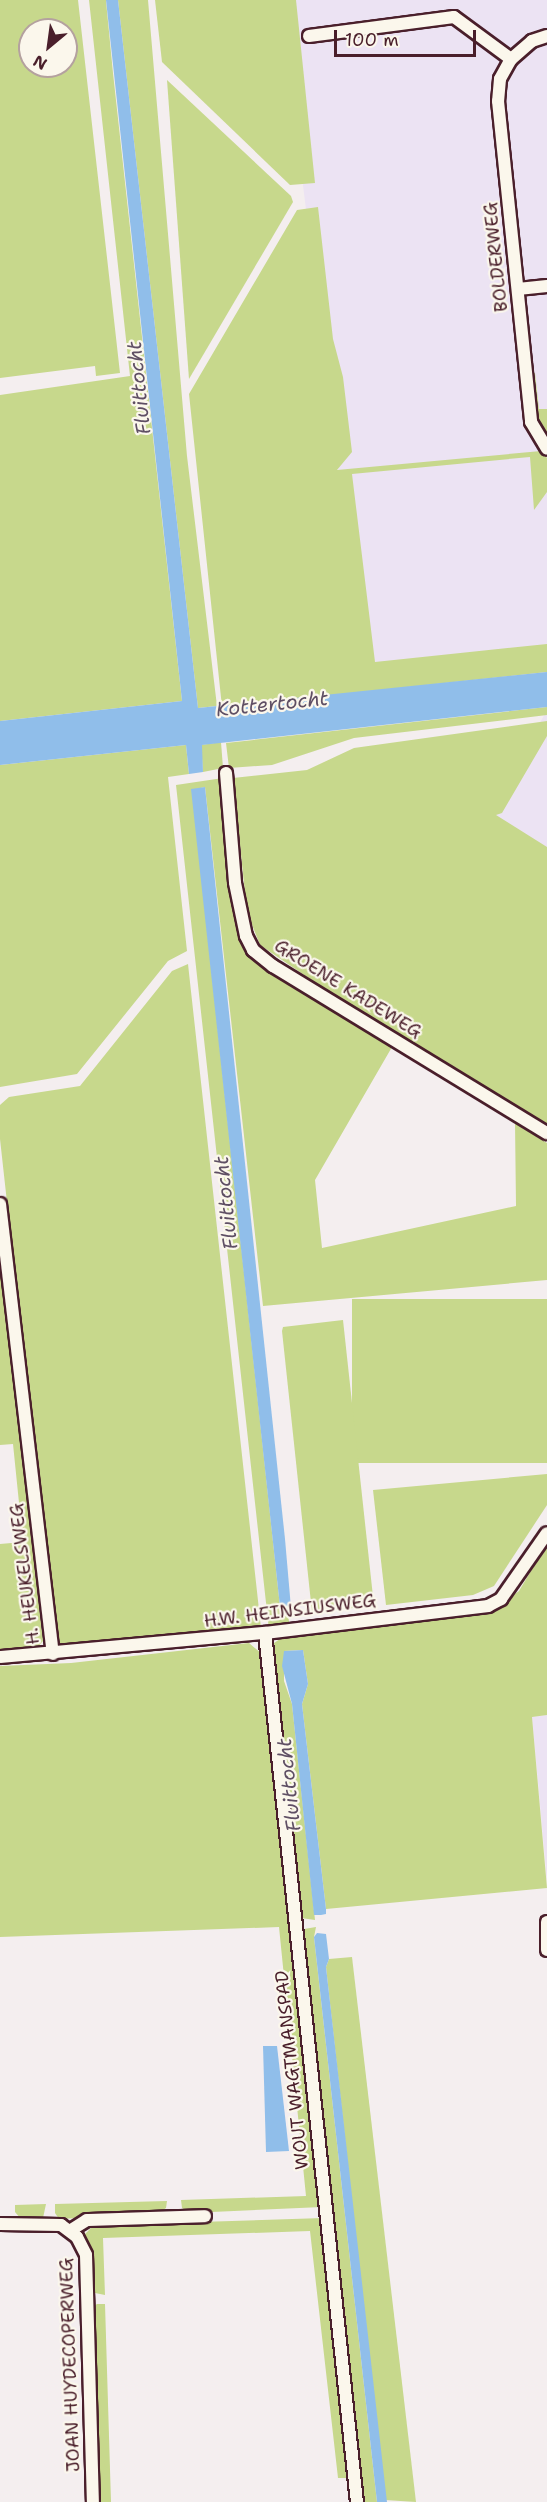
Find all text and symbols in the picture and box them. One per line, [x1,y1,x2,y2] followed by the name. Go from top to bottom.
[18,18,78,78] north arrow
[337,18,480,56] scale bar
[345,28,399,52] text: 100 m
[29,50,51,75] text: N
[480,201,512,313] street label: BOLDERWEG
[122,340,156,436] water label: Fluittocht
[215,686,329,722] water label: Kottertocht
[270,935,426,1043] street label: GROENE KADEWEG
[209,1155,243,1251] water label: Fluittocht
[6,1502,44,1646] street label: H. HEUKELSWEG
[203,1590,377,1632] street label: H.W. HEINSIUSWEG
[272,1737,306,1833] water label: Fluittocht
[271,1969,313,2171] street label: WOUT WAGTMANSPAD
[55,2257,85,2473] street label: JOAN HUYDECOPERWEG

